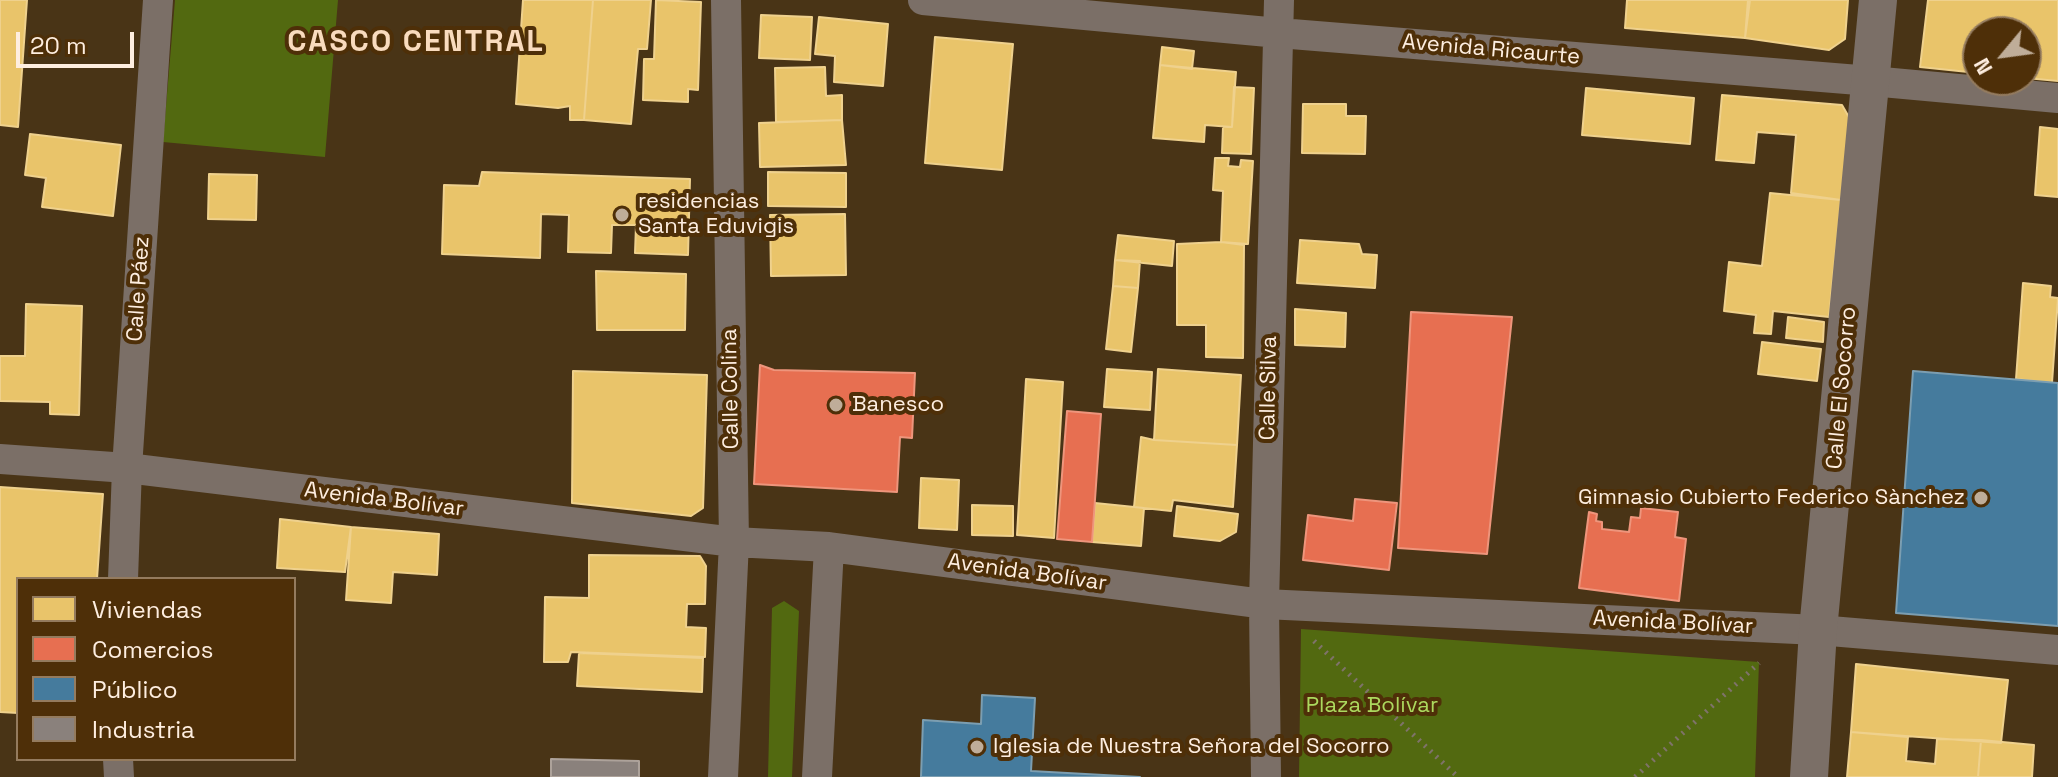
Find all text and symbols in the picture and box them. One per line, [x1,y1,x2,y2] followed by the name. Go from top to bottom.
[20,16,138,66] scale bar
[1962,16,2042,96] north arrow
[287,25,545,61] district label: CASCO CENTRAL
[1401,29,1581,71] street label: Avenida Ricaurte
[30,30,87,61] text: 20 m
[1967,53,1999,80] text: N
[638,189,794,240] place label: residencias Santa Eduvigis
[613,206,631,224] marker: residencias Santa Eduvigis
[122,235,156,343] street label: Calle Páez
[1822,306,1862,470] street label: Calle El Socorro
[717,328,745,450] street label: Calle Colina
[1255,335,1283,441] street label: Calle Silva
[852,392,944,418] place label: Banesco
[827,396,845,414] marker: Banesco
[303,477,465,523] street label: Avenida Bolívar
[1578,485,1965,511] place label: Gimnasio Cubierto Federico Sànchez
[1972,489,1990,507] marker: Gimnasio Cubierto Federico Sànchez
[946,549,1108,597] street label: Avenida Bolívar
[16,577,296,761] legend
[92,594,202,625] text: Viviendas
[1592,606,1754,640] street label: Avenida Bolívar
[92,634,213,665] text: Comercios
[92,674,178,705] text: Público
[1306,693,1438,719] park label: Plaza Bolívar
[92,714,195,745] text: Industria
[993,734,1389,760] place label: Iglesia de Nuestra Señora del Socorro
[968,738,986,756] marker: Iglesia de Nuestra Señora del Socorro

